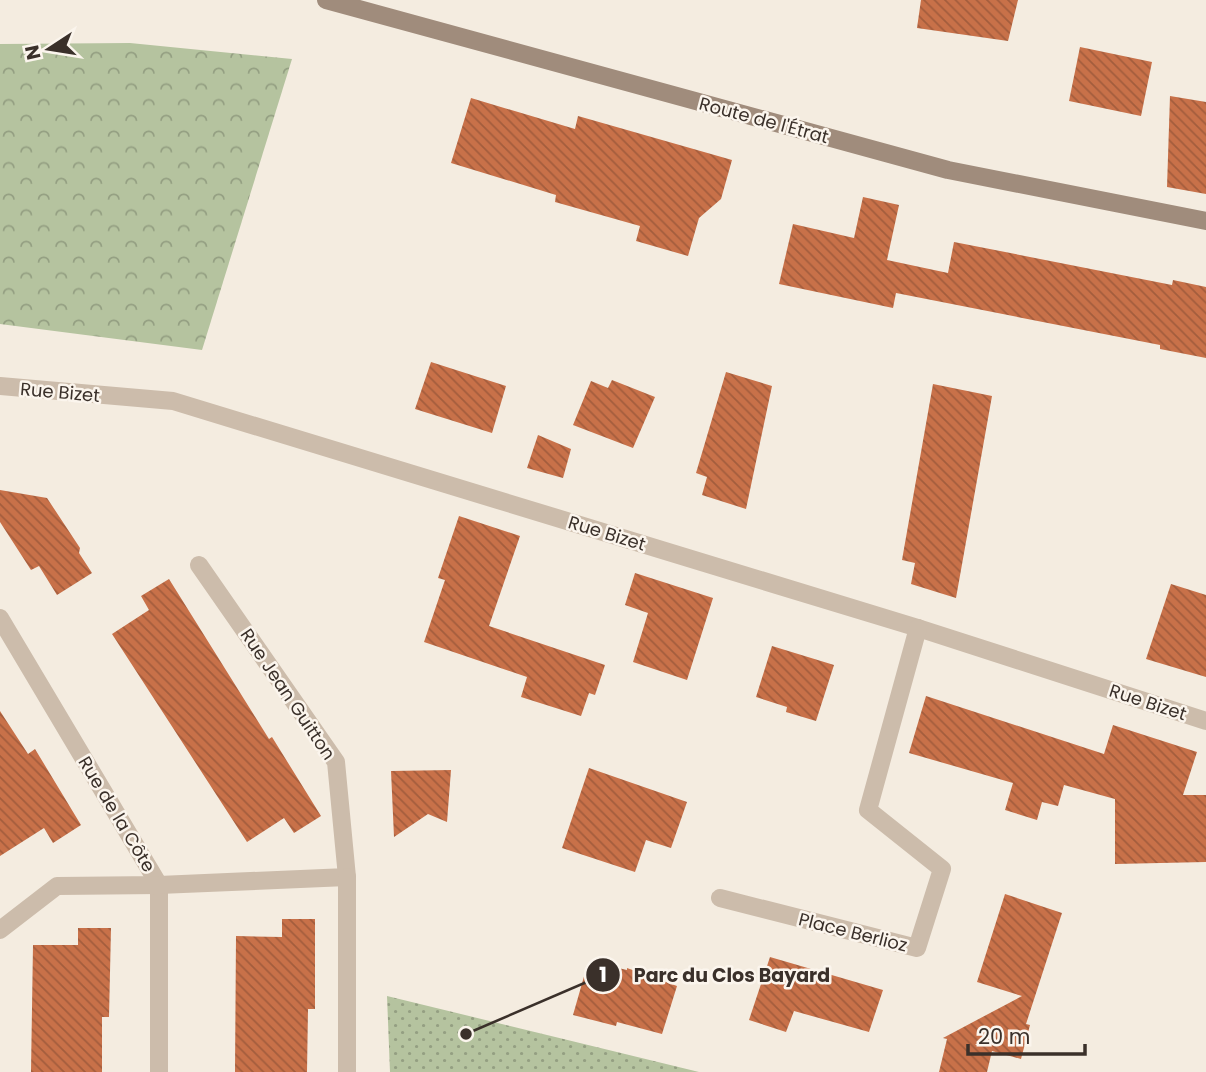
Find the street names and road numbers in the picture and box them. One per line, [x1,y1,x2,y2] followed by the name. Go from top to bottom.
[696,91,832,149] street label: Route de l'Étrat
[19,376,101,408] street label: Rue Bizet
[565,509,649,557] street label: Rue Bizet
[235,623,341,765] street label: Rue Jean Guitton
[1106,678,1190,726] street label: Rue Bizet
[73,751,161,877] street label: Rue de la Côte
[796,906,910,958] street label: Place Berlioz

